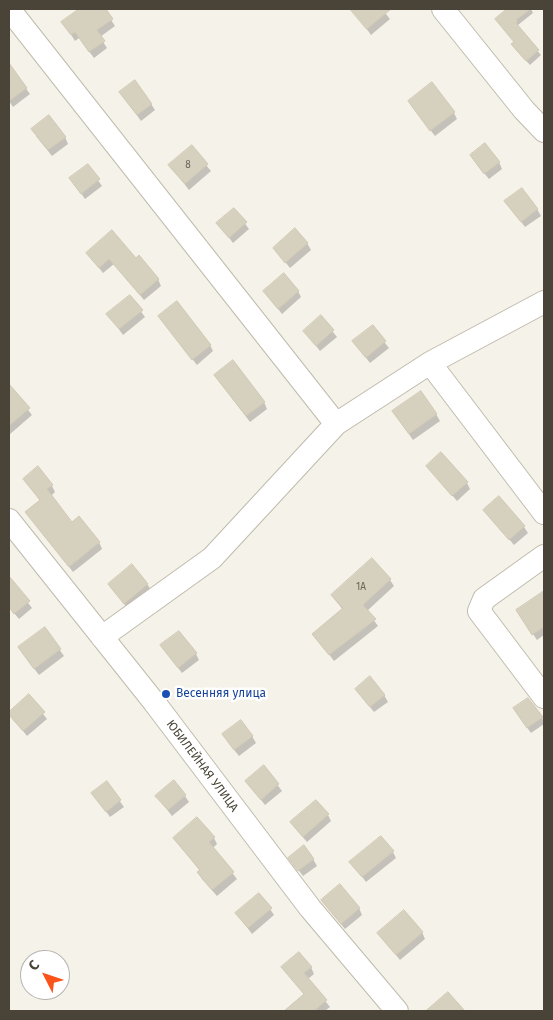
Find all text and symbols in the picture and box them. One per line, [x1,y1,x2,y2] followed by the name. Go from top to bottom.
[185,159,191,171] house number: 8
[356,581,366,593] house number: 1А
[176,687,266,701] place label: Весенняя улица
[160,688,172,700] marker: Весенняя улица
[163,717,241,815] street label: ЮБИЛЕЙНАЯ УЛИЦА
[20,950,70,1000] north arrow
[25,957,43,974] text: С

